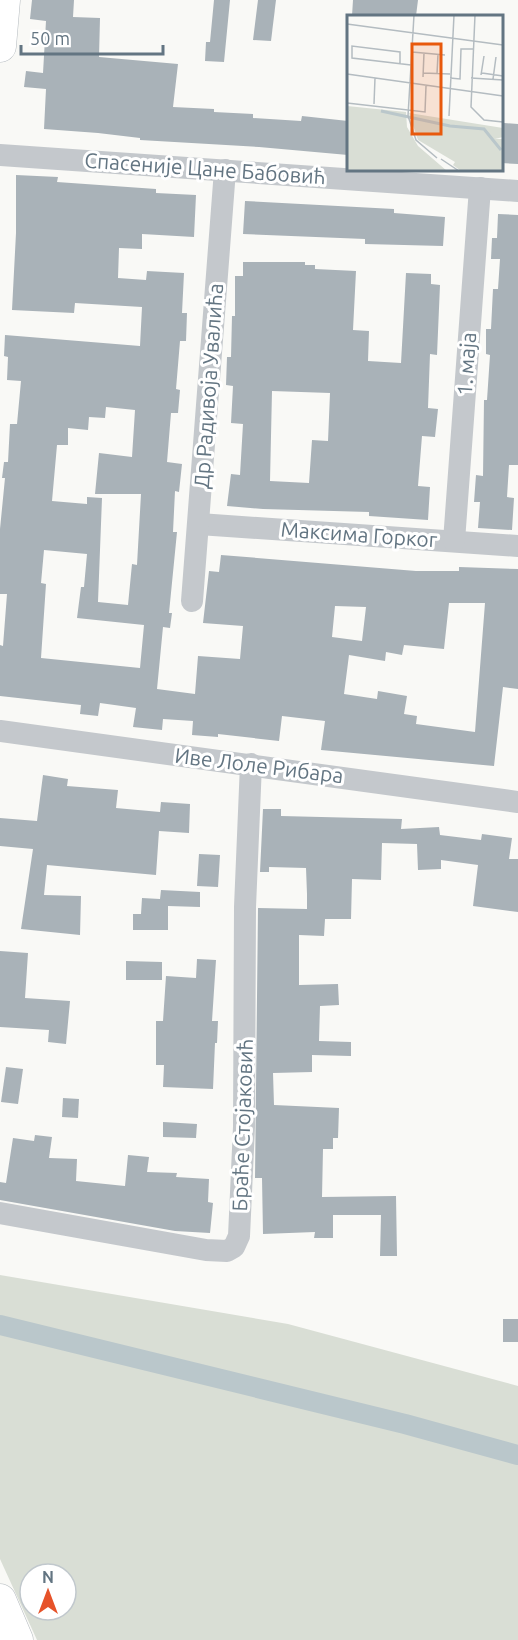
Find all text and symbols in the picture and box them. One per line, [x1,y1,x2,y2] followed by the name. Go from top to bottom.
[347,15,503,171] inset map
[21,18,164,56] scale bar
[30,28,70,48] text: 50 m
[84,148,327,188] street label: Спасеније Цане Бабовић
[189,282,227,489] street label: Др Радивоја Увалића
[452,331,480,397] street label: 1. маја
[280,517,439,551] street label: Максима Горког
[173,743,345,787] street label: Иве Лоле Рибара
[227,1038,257,1212] street label: Браће Стојаковић
[18,1562,78,1622] north arrow
[42,1568,54,1586] text: N

